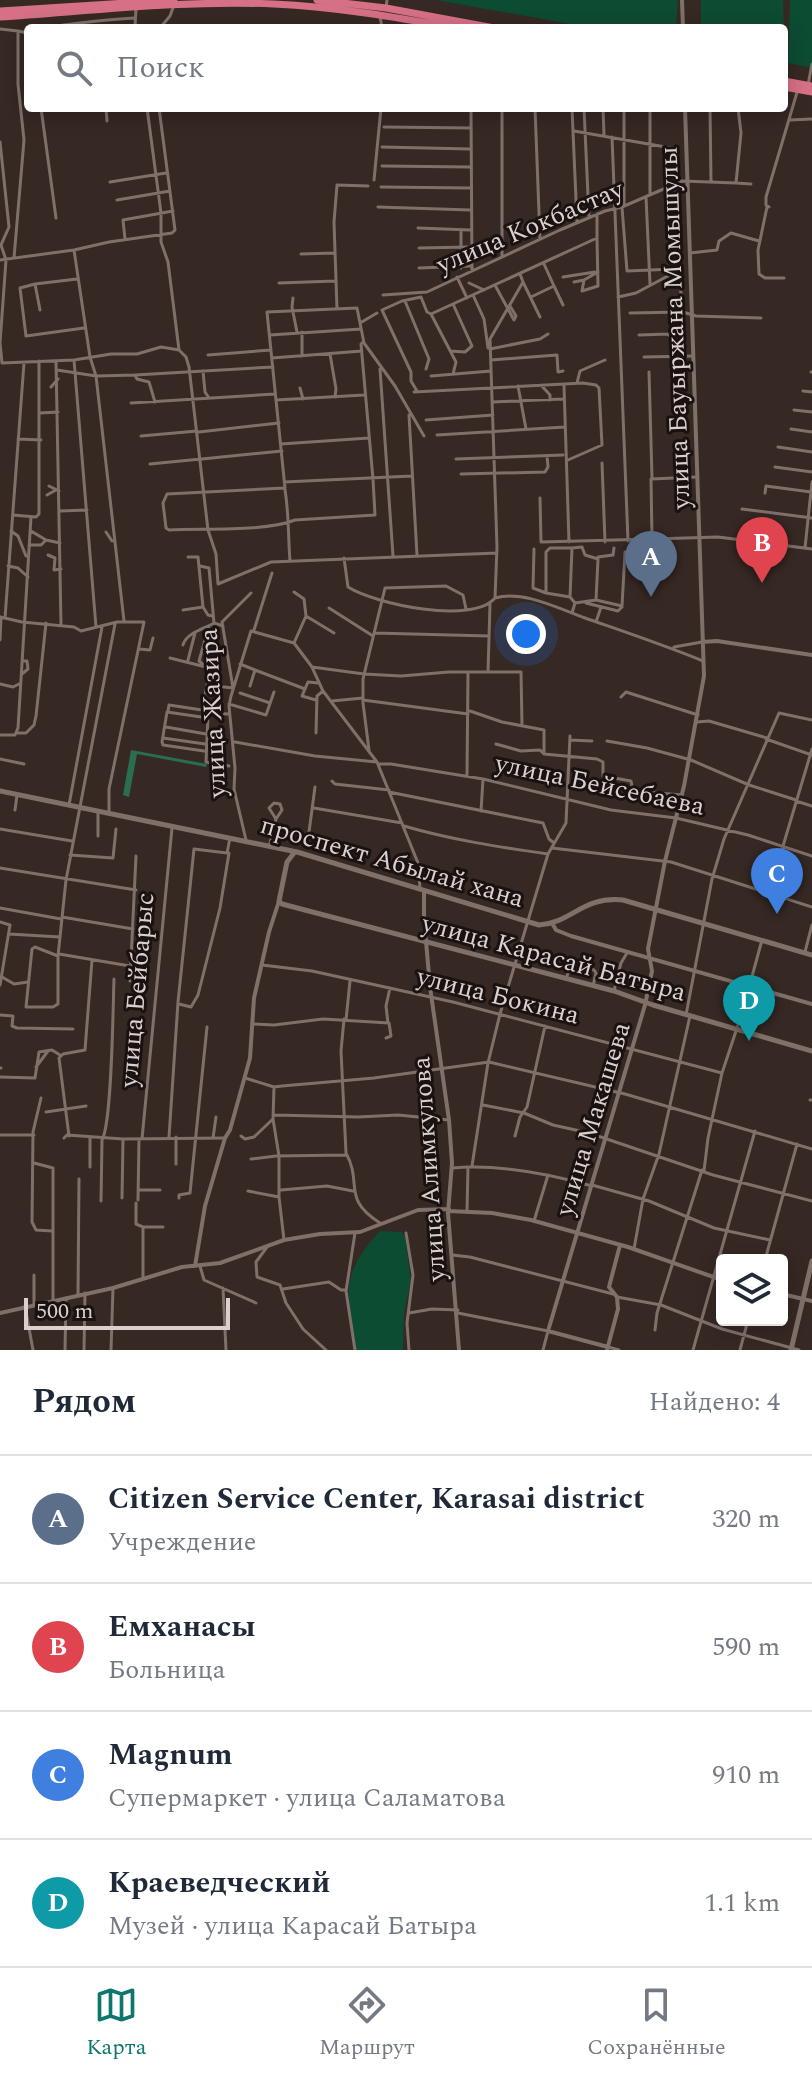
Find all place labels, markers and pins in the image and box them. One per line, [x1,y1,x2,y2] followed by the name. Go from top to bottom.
[736,517,788,583] pin: B
[625,531,677,597] pin: A
[751,848,803,914] pin: C
[723,975,775,1041] pin: D

